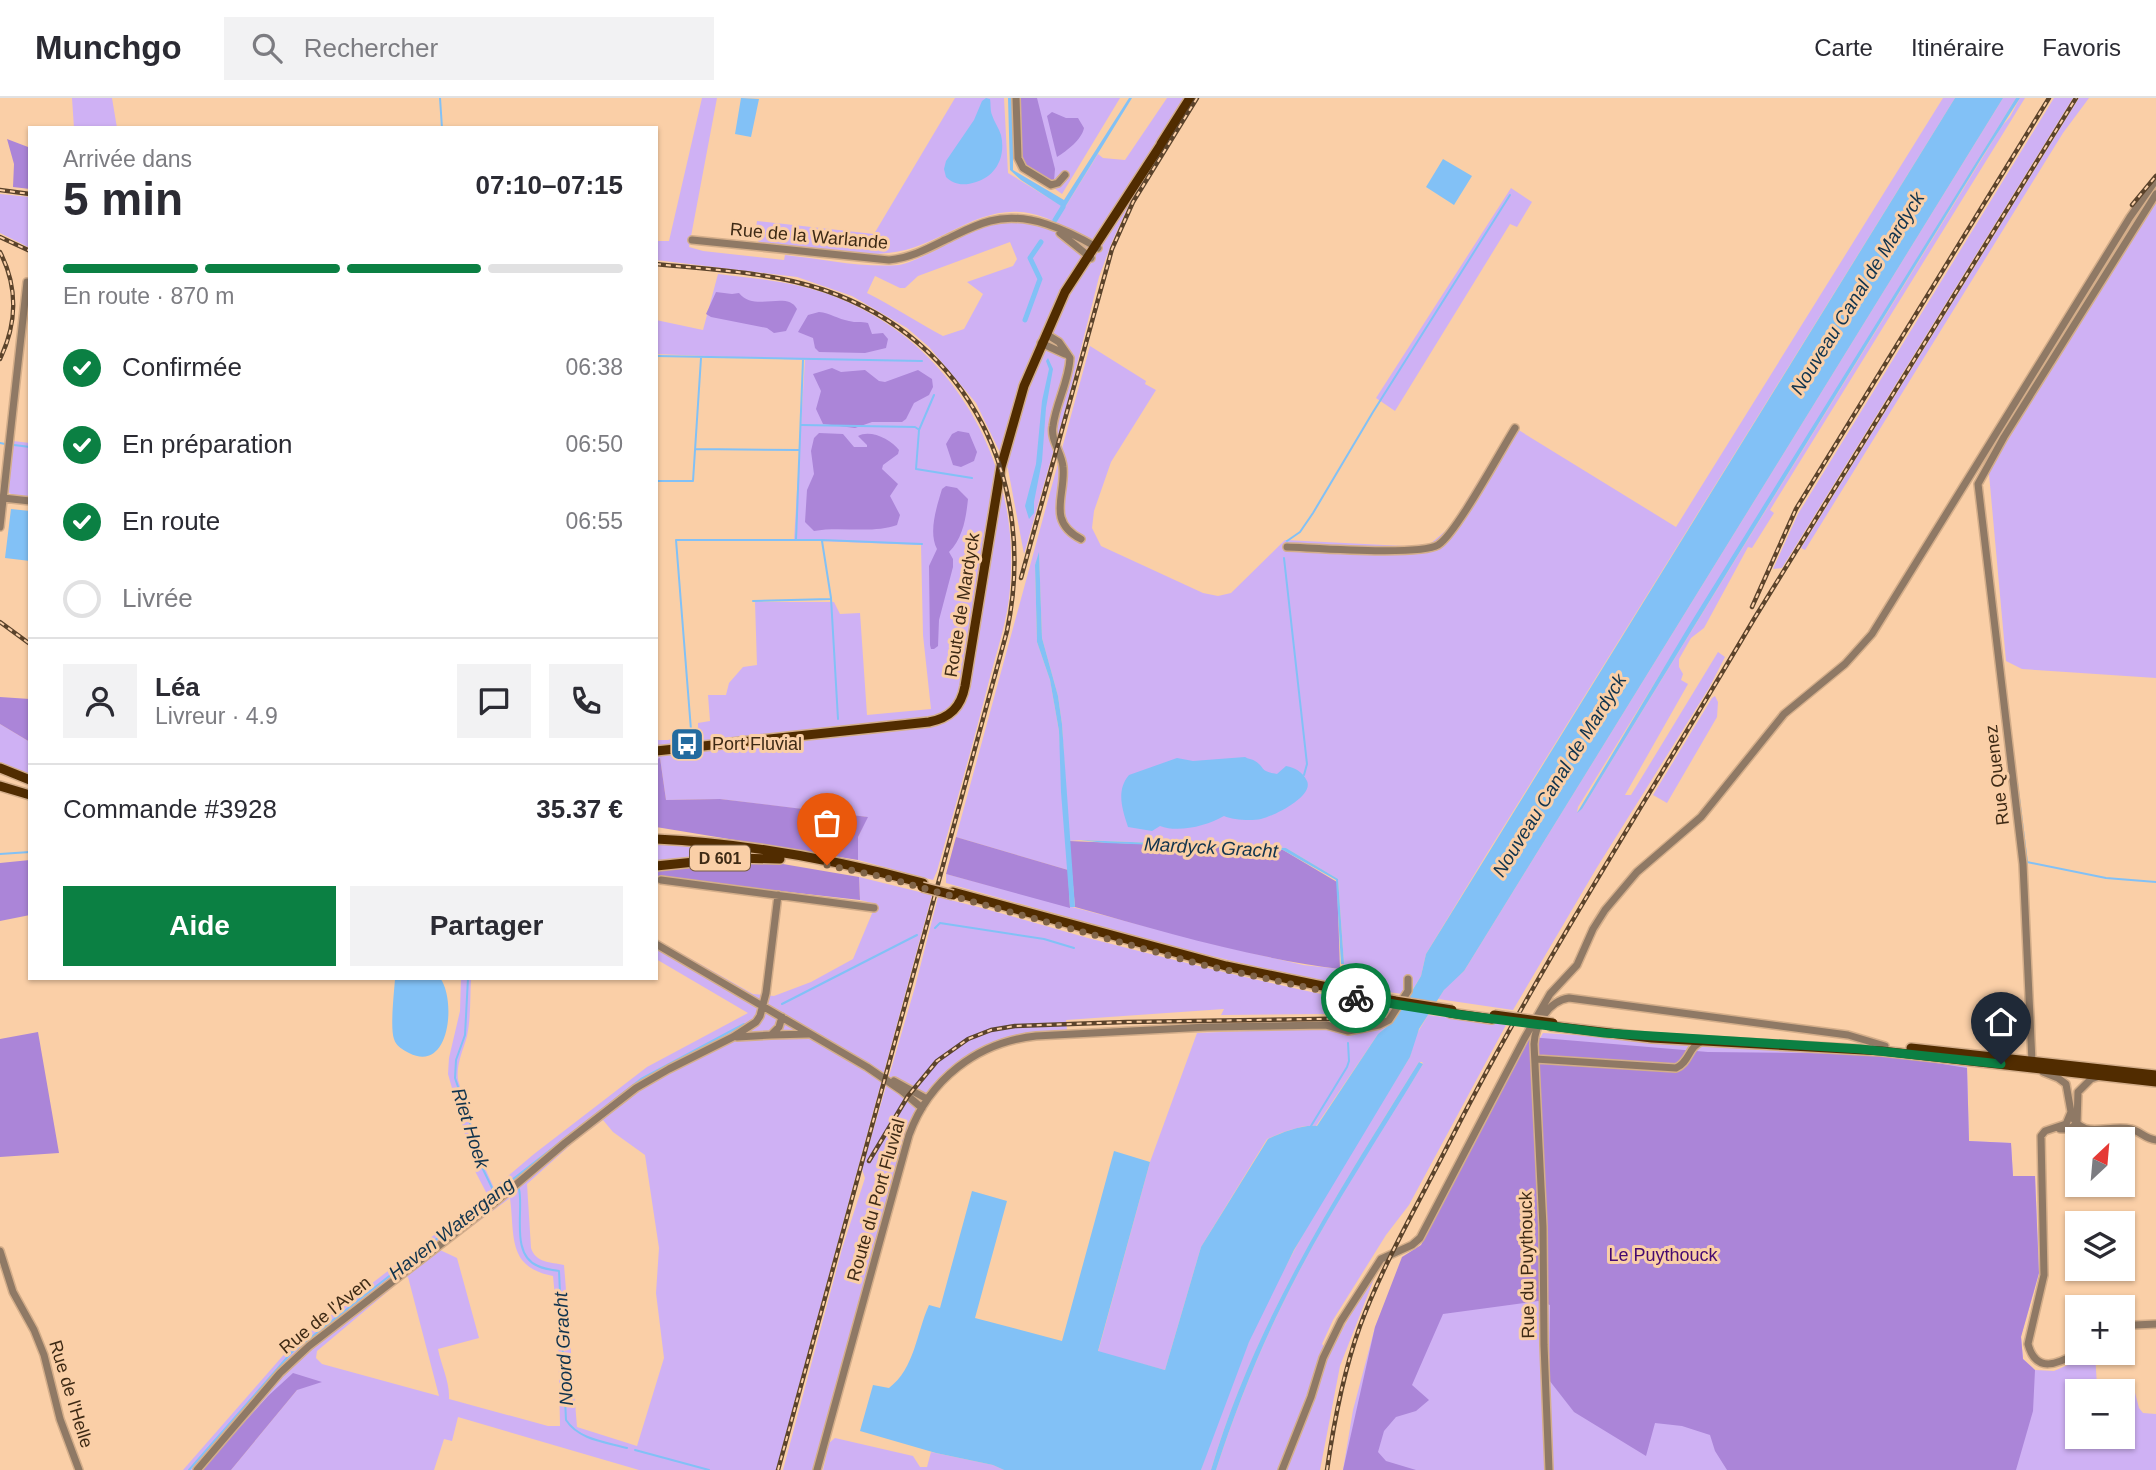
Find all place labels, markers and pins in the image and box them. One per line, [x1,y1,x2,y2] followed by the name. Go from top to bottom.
[668,725,706,763] bus stop icon: Port Fluvial
[712,734,802,754] place label: Port Fluvial
[797,793,857,865] pin
[1971,992,2031,1064] pin

